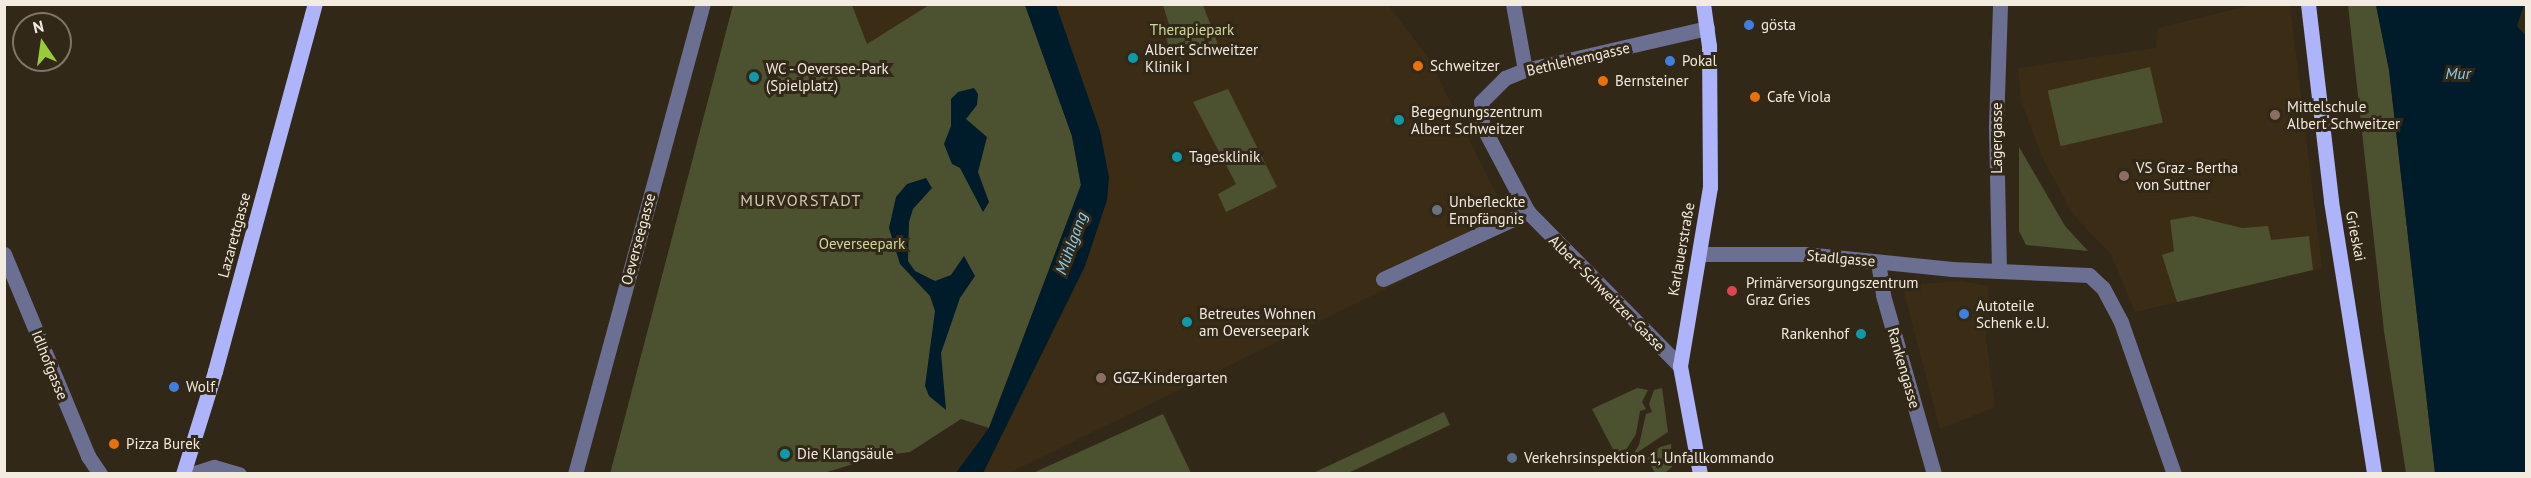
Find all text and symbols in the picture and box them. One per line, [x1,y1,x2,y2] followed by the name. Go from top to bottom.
[12,12,72,72] north arrow
[31,15,46,37] text: N
[1761,16,1796,34] place label: gösta
[1742,18,1756,32] marker: gösta
[1150,21,1234,39] park label: Therapiepark
[1525,38,1631,80] street label: Bethlehemgasse
[1145,40,1258,75] place label: Albert Schweitzer Klinik I
[1126,51,1140,65] marker: Albert Schweitzer Klinik I
[1682,52,1717,70] place label: Pokal
[1663,54,1677,68] marker: Pokal
[1430,57,1500,75] place label: Schweitzer
[766,59,892,94] place label: WC - Oeversee-Park (Spielplatz)
[1411,59,1425,73] marker: Schweitzer
[2445,63,2471,83] water label: Mur
[747,70,761,84] marker: WC - Oeversee-Park (Spielplatz)
[1615,72,1688,90] place label: Bernsteiner
[1596,74,1610,88] marker: Bernsteiner
[1767,88,1831,106] place label: Cafe Viola
[1748,90,1762,104] marker: Cafe Viola
[2287,97,2400,132] place label: Mittelschule Albert Schweitzer
[1411,102,1542,137] place label: Begegnungszentrum Albert Schweitzer
[1988,102,2006,174] street label: Lagergasse
[2268,108,2282,122] marker: Mittelschule Albert Schweitzer
[1392,113,1406,127] marker: Begegnungszentrum Albert Schweitzer
[1189,148,1260,166] place label: Tagesklinik
[1170,150,1184,164] marker: Tagesklinik
[2136,158,2241,193] place label: VS Graz - Bertha von Suttner
[2117,169,2131,183] marker: VS Graz - Bertha von Suttner
[214,190,254,280] street label: Lazarettgasse
[740,190,862,210] district label: MURVORSTADT
[617,191,659,287] street label: Oeverseegasse
[1449,192,1525,227] place label: Unbefleckte Empfängnis
[1664,201,1698,297] street label: Karlauerstraße
[1430,203,1444,217] marker: Unbefleckte Empfängnis
[1051,209,1091,277] water label: Mühlgang
[2342,209,2370,263] street label: Grieskai
[1545,231,1669,355] street label: Albert-Schweitzer-Gasse
[819,235,905,253] park label: Oeverseepark
[1806,246,1876,270] street label: Stadlgasse
[1746,273,1918,308] place label: Primärversorgungszentrum Graz Gries
[1723,282,1741,300] marker: Primärversorgungszentrum Graz Gries
[1976,296,2050,331] place label: Autoteile Schenk e.U.
[1199,304,1316,339] place label: Betreutes Wohnen am Oeverseepark
[1957,307,1971,321] marker: Autoteile Schenk e.U.
[1180,315,1194,329] marker: Betreutes Wohnen am Oeverseepark
[1781,325,1849,343] place label: Rankenhof
[1884,326,1924,410] street label: Rankengasse
[1854,327,1868,341] marker: Rankenhof
[28,328,72,402] street label: Idlhofgasse
[1113,369,1228,387] place label: GGZ-Kindergarten
[1094,371,1108,385] marker: GGZ-Kindergarten
[186,378,215,396] place label: Wolf
[167,380,181,394] marker: Wolf
[126,435,200,453] place label: Pizza Burek
[107,437,121,451] marker: Pizza Burek
[797,445,894,463] place label: Die Klangsäule
[778,447,792,461] marker: Die Klangsäule
[1524,449,1775,467] place label: Verkehrsinspektion 1, Unfallkommando
[1505,451,1519,465] marker: Verkehrsinspektion 1, Unfallkommando

